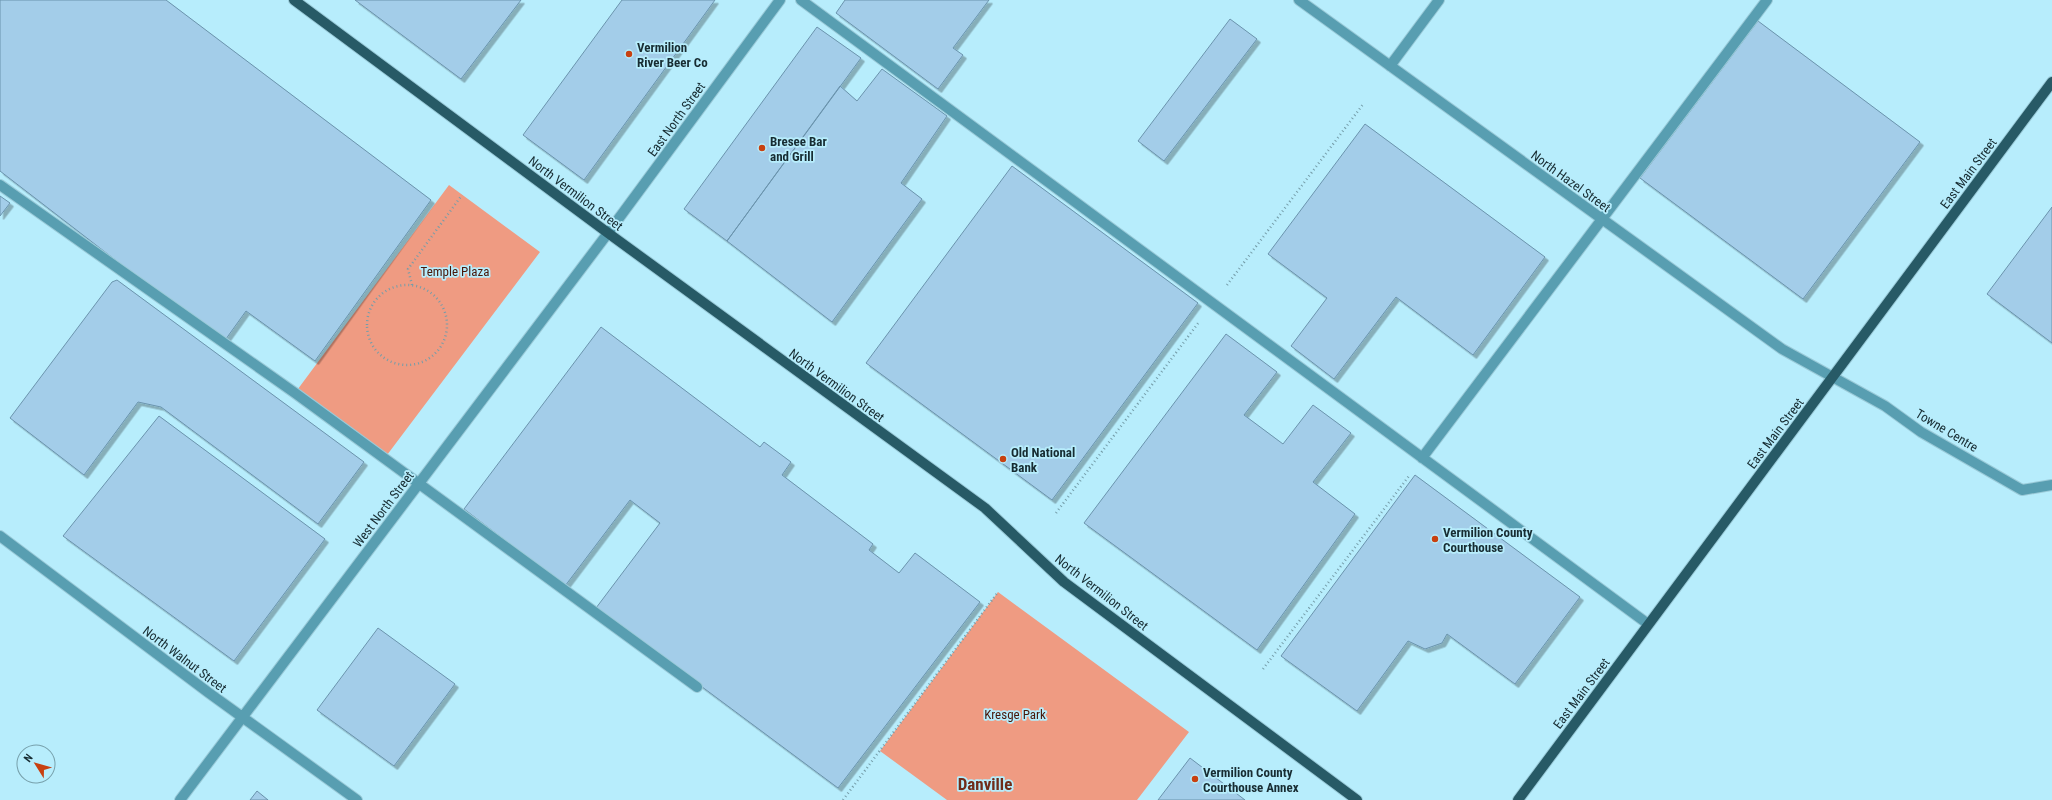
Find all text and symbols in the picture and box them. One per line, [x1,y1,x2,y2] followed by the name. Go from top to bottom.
[637,40,708,70] place label: Vermilion River Beer Co
[624,49,634,59] marker: Vermilion River Beer Co
[645,79,708,159] street label: East North Street
[770,134,827,164] place label: Bresee Bar and Grill
[1937,135,2000,211] street label: East Main Street
[757,143,767,153] marker: Bresee Bar and Grill
[1528,148,1613,215] street label: North Hazel Street
[526,153,626,234] street label: North Vermilion Street
[421,264,489,279] park label: Temple Plaza
[786,346,887,425] street label: North Vermilion Street
[1744,395,1807,471] street label: East Main Street
[1913,406,1981,455] street label: Towne Centre
[1011,445,1075,475] place label: Old National Bank
[998,454,1008,464] marker: Old National Bank
[350,468,417,550] street label: West North Street
[1443,525,1533,555] place label: Vermilion County Courthouse
[1430,534,1440,544] marker: Vermilion County Courthouse
[1052,551,1151,633] street label: North Vermilion Street
[140,623,230,696] street label: North Walnut Street
[1550,655,1613,731] street label: East Main Street
[984,707,1046,722] park label: Kresge Park
[16,744,56,784] north arrow
[21,751,36,765] text: N
[1203,765,1299,795] place label: Vermilion County Courthouse Annex
[958,774,1012,794] district label: Danville
[1190,774,1200,784] marker: Vermilion County Courthouse Annex

